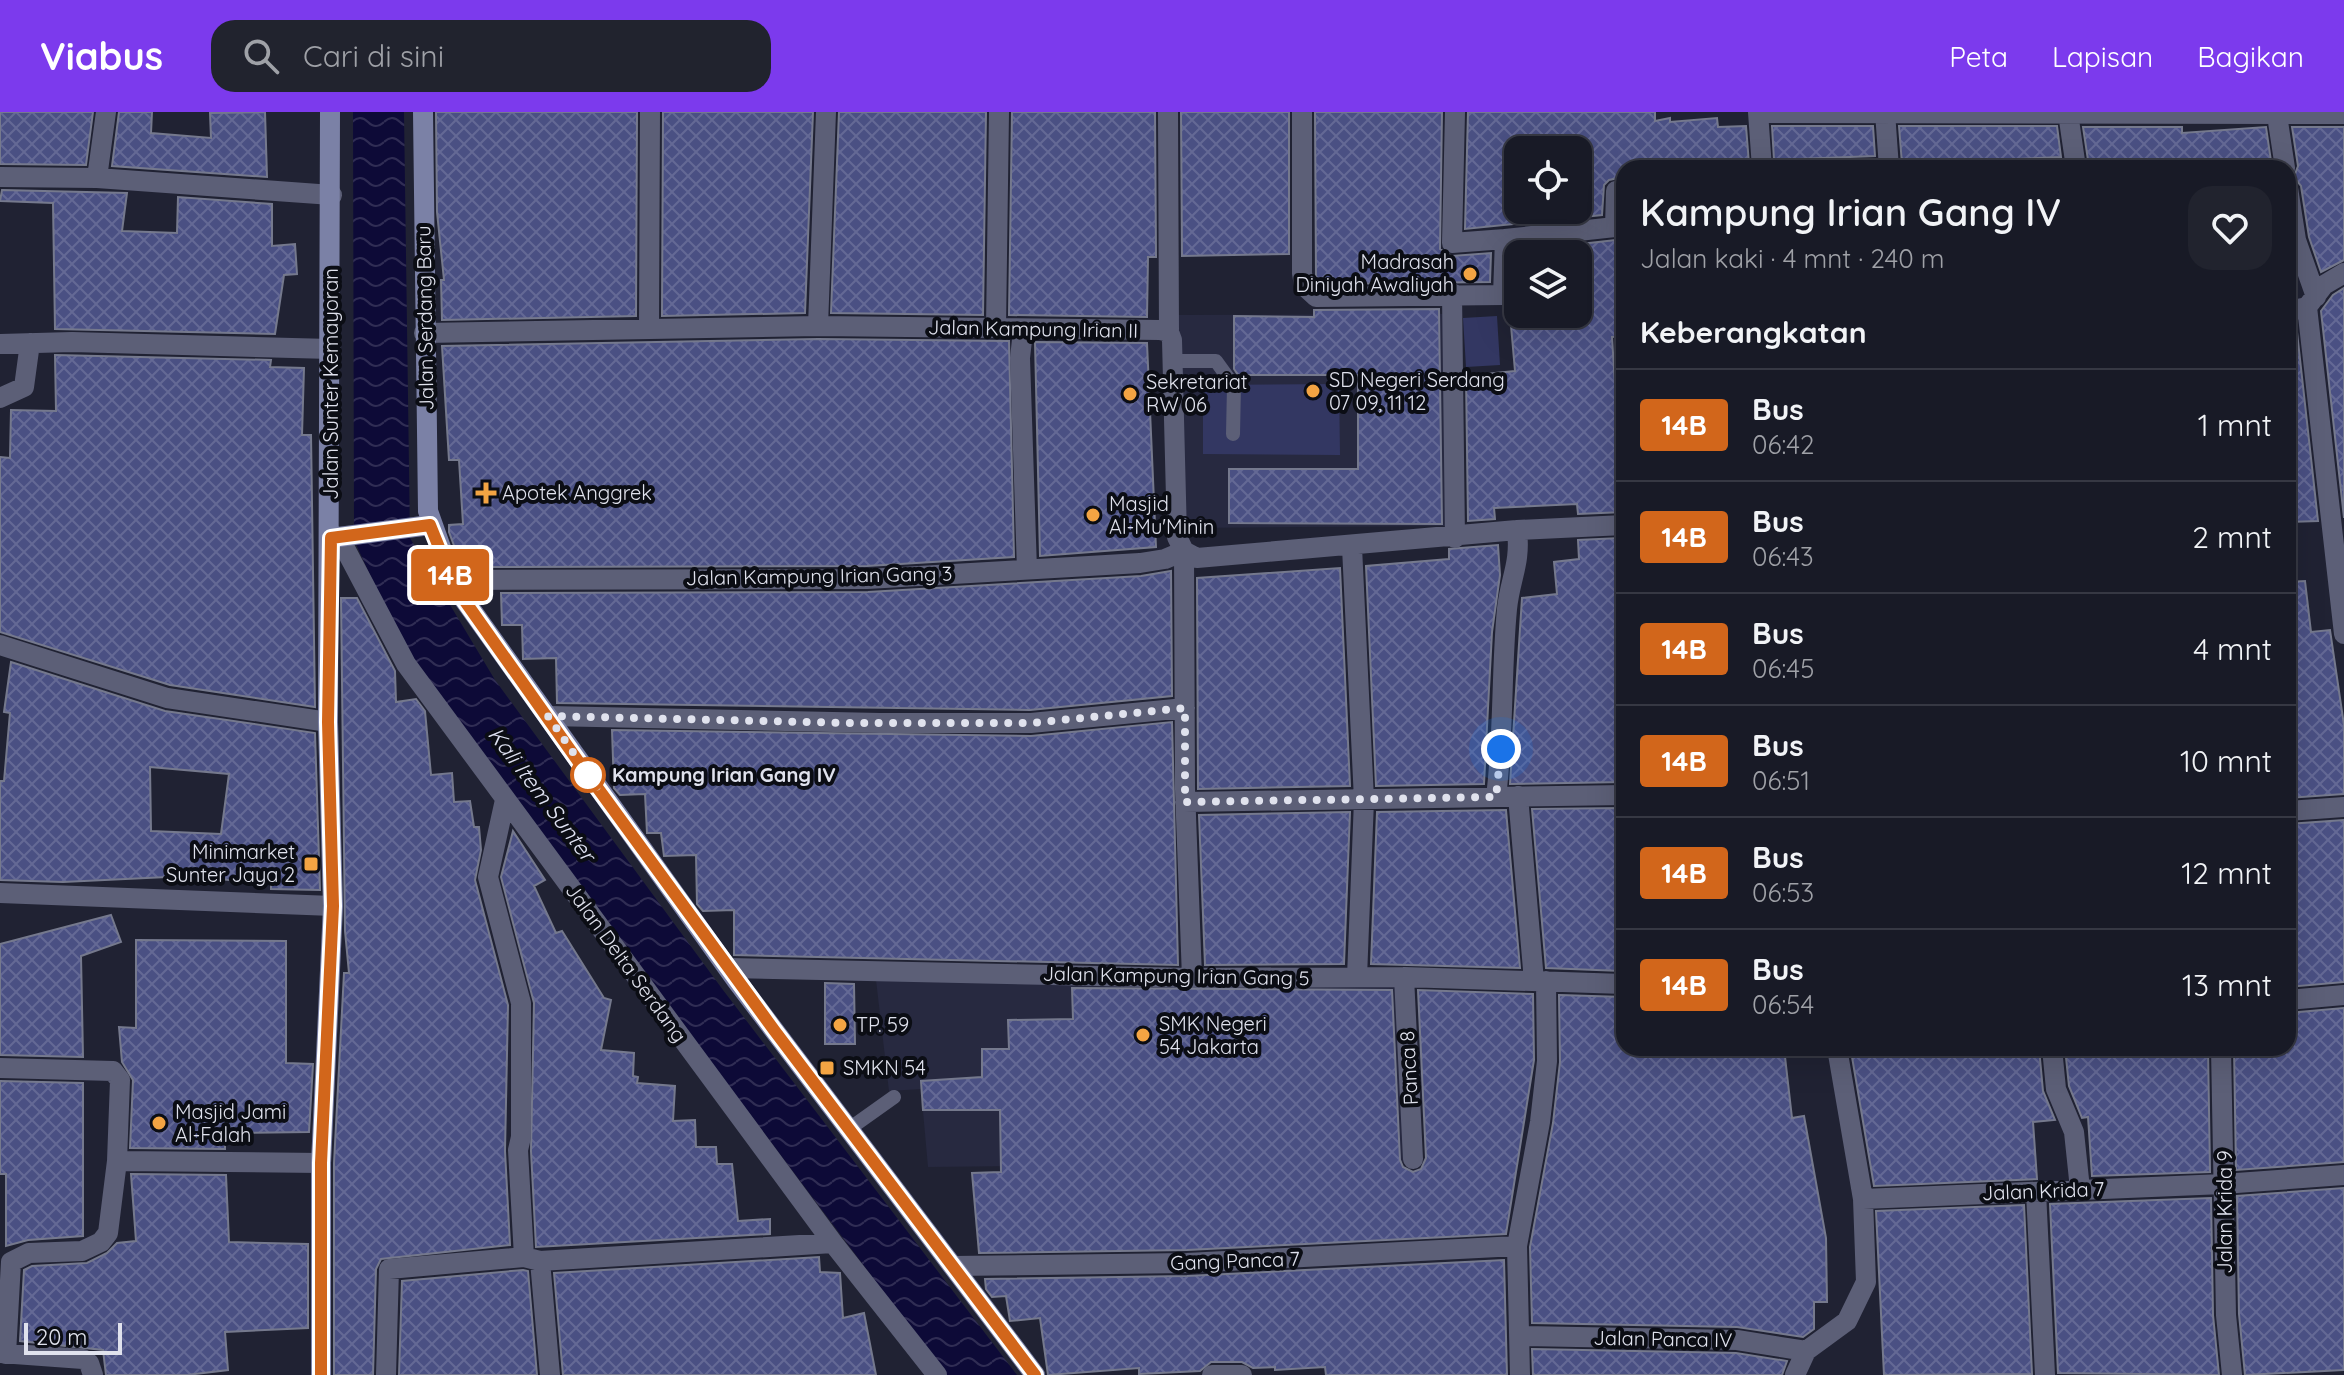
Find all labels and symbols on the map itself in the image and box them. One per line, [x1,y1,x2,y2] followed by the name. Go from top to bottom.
[410,225,439,411] street label: Jalan Serdang Baru
[1295,249,1454,297] place label: Madrasah Diniyah Awaliyah
[1461,265,1479,283] marker: Madrasah Diniyah Awaliyah
[318,268,343,500] street label: Jalan Sunter Kemayoran
[928,314,1138,343] street label: Jalan Kampung Irian II
[1329,367,1505,415] place label: SD Negeri Serdang 07 09, 11 12
[1146,369,1248,417] place label: Sekretariat RW 06
[1304,382,1322,400] marker: SD Negeri Serdang 07 09, 11 12
[1121,385,1139,403] marker: Sekretariat RW 06
[502,480,652,505] place label: Apotek Anggrek
[477,484,495,502] marker: Apotek Anggrek
[1109,491,1214,539] place label: Masjid Al-Mu'Minin
[1084,506,1102,524] marker: Masjid Al-Mu'Minin
[404,549,496,601] line badge: 14B
[686,561,952,590] street label: Jalan Kampung Irian Gang 3
[482,721,603,869] water label: Kali Item Sunter
[1481,729,1521,769] your location
[571,758,605,792] marker: Kampung Irian Gang IV
[612,762,836,787] place label: Kampung Irian Gang IV
[166,839,295,887] place label: Minimarket Sunter Jaya 2
[302,855,320,873] marker: Minimarket Sunter Jaya 2
[560,878,692,1047] street label: Jalan Delta Serdang
[1042,961,1310,990] street label: Jalan Kampung Irian Gang 5
[1159,1011,1267,1059] place label: SMK Negeri 54 Jakarta
[856,1012,909,1037] place label: TP. 59
[831,1016,849,1034] marker: TP. 59
[1134,1026,1152,1044] marker: SMK Negeri 54 Jakarta
[1394,1030,1423,1106] street label: Panca 8
[843,1055,926,1080] place label: SMKN 54
[818,1059,836,1077] marker: SMKN 54
[175,1099,286,1147] place label: Masjid Jami Al-Falah
[150,1114,168,1132] marker: Masjid Jami Al-Falah
[2212,1150,2237,1274] street label: Jalan Krida 9
[1981,1176,2105,1205] street label: Jalan Krida 7
[1170,1246,1300,1275] street label: Gang Panca 7
[24,1319,122,1355] scale bar
[1593,1325,1733,1352] street label: Jalan Panca IV

